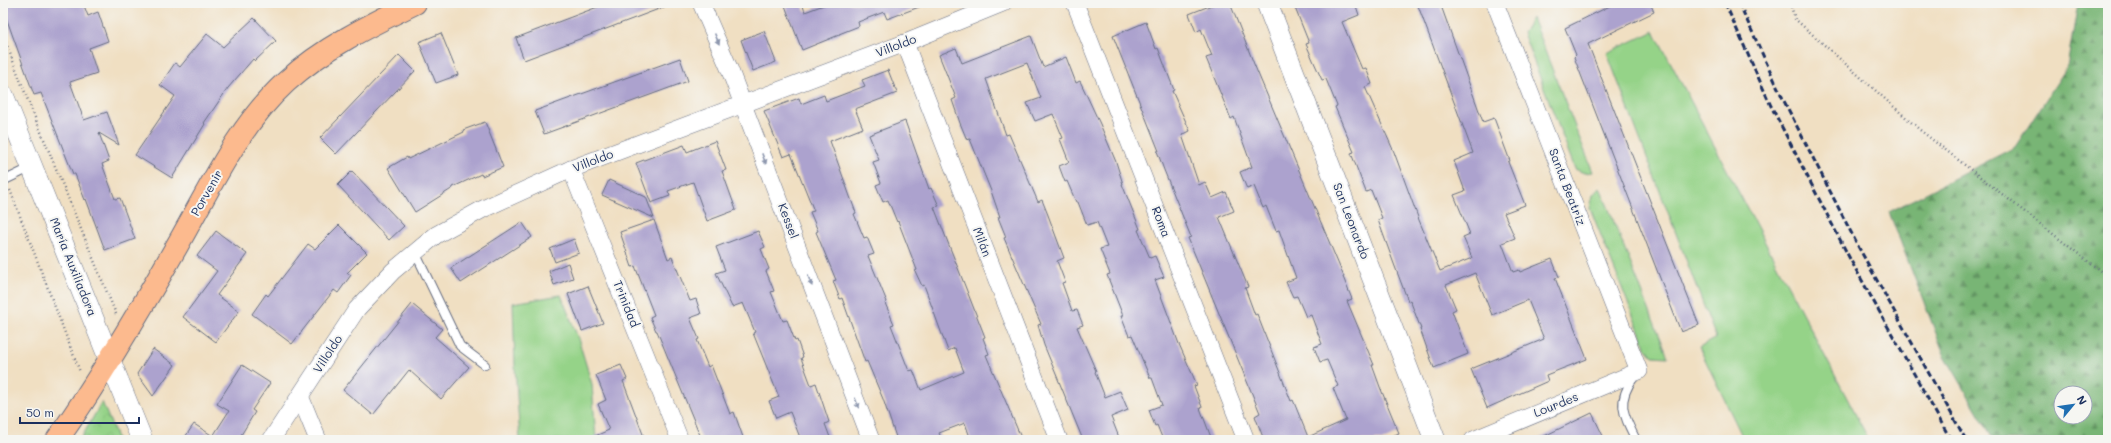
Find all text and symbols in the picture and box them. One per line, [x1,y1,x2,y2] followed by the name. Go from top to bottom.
[873,30,918,60] street label: Villoldo
[714,33,720,45] one-way arrow
[570,145,615,175] street label: Villoldo
[1546,146,1590,228] street label: Santa Beatriz
[762,154,768,166] one-way arrow
[187,167,226,218] street label: Porvenir
[1330,180,1374,261] street label: San Leonardo
[775,201,803,241] street label: Kessel
[1149,204,1175,239] street label: Roma
[47,215,101,318] street label: María Auxiliadora
[970,225,996,259] street label: Milán
[808,275,814,287] one-way arrow
[610,278,644,330] street label: Trinidad
[309,331,345,376] street label: Villoldo
[2053,385,2093,425] north arrow
[1531,388,1581,420] street label: Lourdes
[2074,393,2091,407] text: N
[854,397,860,409] one-way arrow
[20,399,139,425] scale bar
[26,404,54,420] text: 50 m

